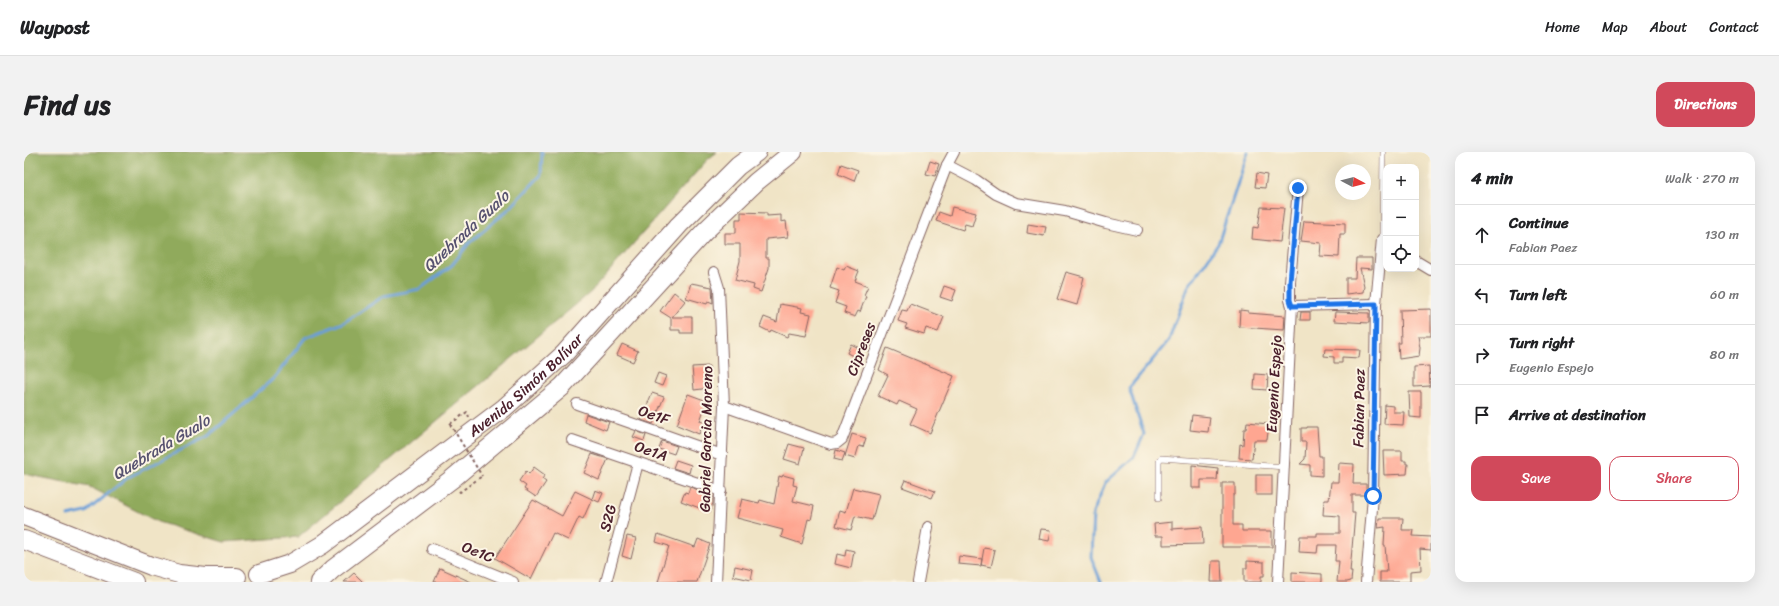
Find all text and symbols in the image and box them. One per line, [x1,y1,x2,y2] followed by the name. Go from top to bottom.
[20,11,90,44] text: Waypost
[1545,15,1580,40] text: Home
[1602,15,1628,40] text: Map
[1650,15,1687,40] text: About
[1709,15,1759,40] text: Contact
[24,80,111,129] text: Find us
[1656,82,1755,127] button: Directions
[1471,163,1513,193] text: 4 min
[1335,164,1371,200] north arrow
[1383,164,1419,272] map controls
[1383,164,1419,200] button: +
[1665,167,1739,190] text: Walk · 270 m
[1289,179,1307,197] route end
[416,181,518,279] water label: Quebrada Gualo
[1383,200,1419,236] button: −
[1509,210,1569,236] text: Continue
[1705,223,1739,246] text: 130 m
[1471,224,1493,246] icon: ahead
[1383,236,1419,272] button: locate
[1509,236,1578,259] text: Fabian Paez
[1509,282,1567,308] text: Turn left
[1710,283,1739,306] text: 60 m
[1471,284,1493,306] icon: left
[839,318,883,380] street label: Cipreses
[462,327,590,444] street label: Avenida Simón Bolívar
[1509,330,1574,356] text: Turn right
[1258,334,1290,434] street label: Eugenio Espejo
[1710,343,1739,366] text: 80 m
[1471,344,1493,366] icon: right
[1509,356,1594,379] text: Eugenio Espejo
[692,365,720,512] street label: Gabriel Garcia Moreno
[1345,367,1373,448] street label: Fabian Paez
[635,397,674,433] street label: Oe1F
[1509,402,1646,428] text: Arrive at destination
[1471,404,1493,426] icon: arrive
[106,405,217,488] water label: Quebrada Gualo
[631,433,671,469] street label: Oe1A
[1471,456,1601,501] button: Save
[1609,456,1739,501] button: Share
[1364,487,1382,505] route start
[592,501,624,535] street label: S2G
[458,534,499,571] street label: Oe1C

